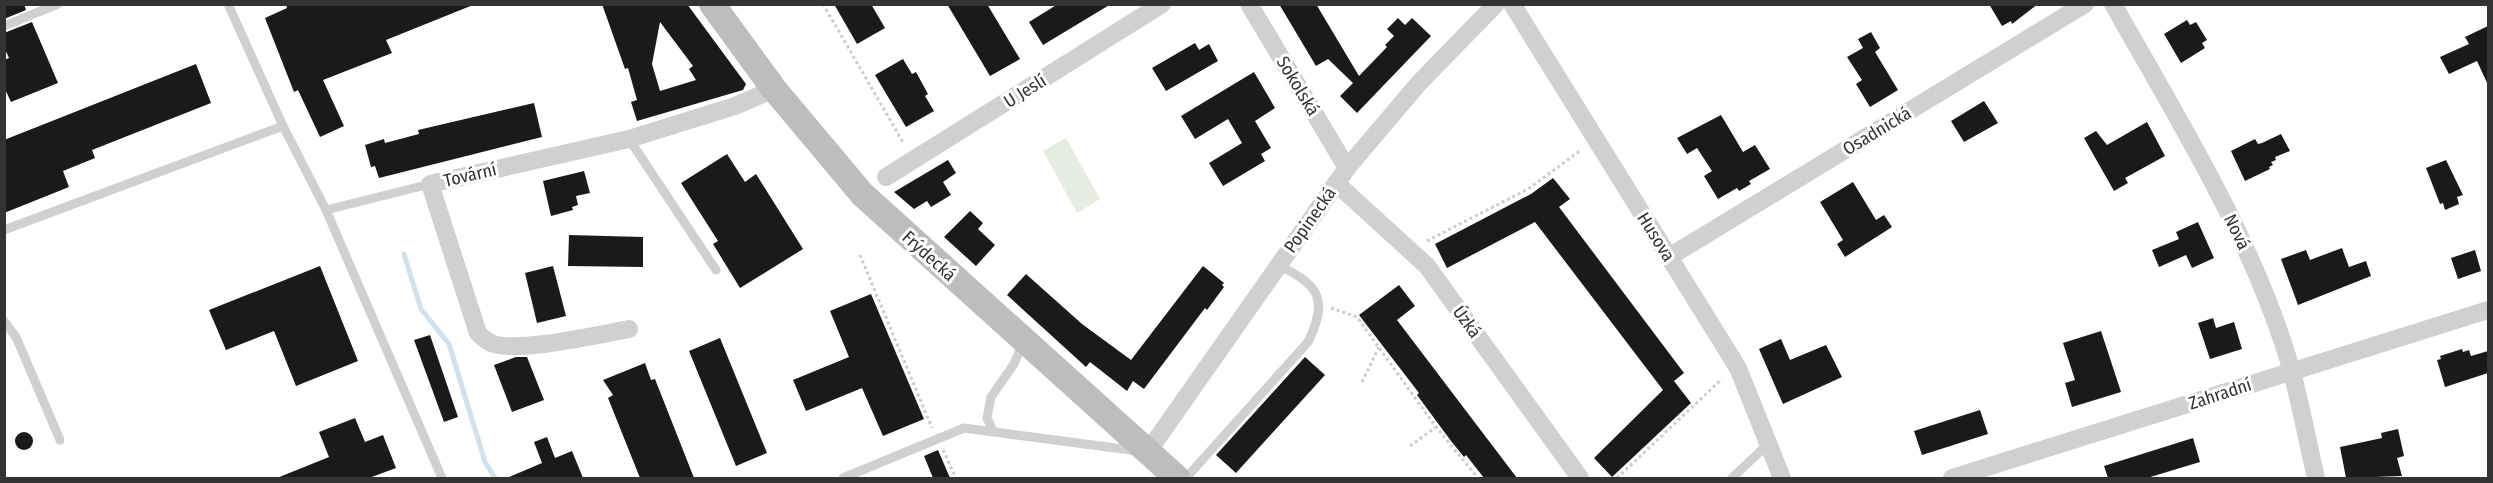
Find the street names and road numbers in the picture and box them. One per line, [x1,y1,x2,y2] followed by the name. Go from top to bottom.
[1272,52,1324,120] street label: Sokolská
[1000,69,1051,112] street label: U Jeslí
[1839,102,1915,160] street label: Osadnická
[441,158,499,192] street label: Tovární
[1279,183,1341,257] street label: Popinecká
[1632,208,1680,266] street label: Husova
[2219,211,2255,254] street label: Nová
[898,226,961,286] street label: Frýdecká
[1448,301,1487,343] street label: Úzká
[2186,373,2255,414] street label: Zahradní

